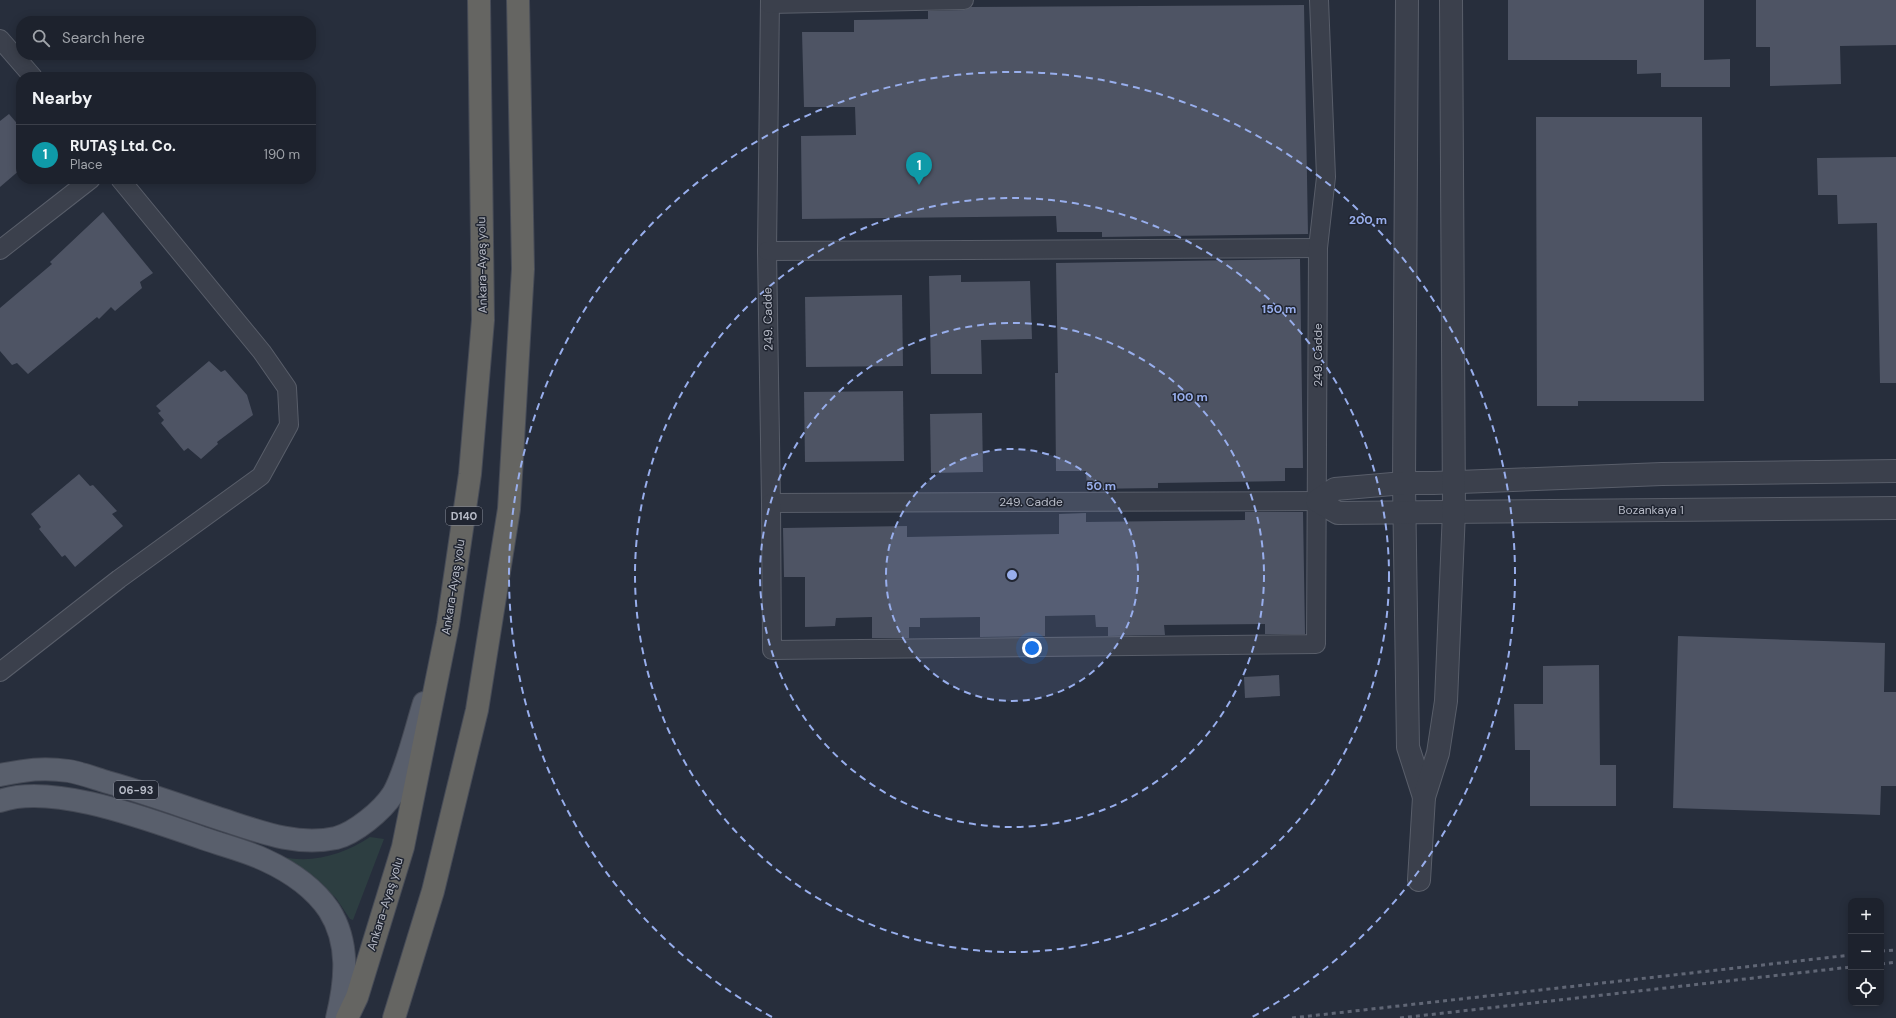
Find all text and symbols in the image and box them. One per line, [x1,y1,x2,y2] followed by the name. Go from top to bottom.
[16,16,316,60] search box
[30,27,52,49] icon: search
[62,28,145,48] text: Search here
[32,87,92,109] text: Nearby
[70,136,176,156] text: RUTAŞ Ltd. Co.
[43,146,47,163] text: 1
[264,146,300,163] text: 190 m
[906,152,932,185] pin: 1
[70,156,102,173] text: Place
[1349,212,1387,228] text: 200 m
[473,216,491,313] street label: Ankara-Ayaş yolu
[759,287,777,351] street label: 249. Cadde
[1262,301,1296,317] text: 150 m
[1310,323,1326,387] street label: 249. Cadde
[1172,389,1208,405] text: 100 m
[1086,478,1116,494] text: 50 m
[999,494,1063,510] street label: 249. Cadde
[1618,502,1684,518] street label: Bozankaya 1
[446,507,482,525] road number: D140
[438,538,468,636] street label: Ankara-Ayaş yolu
[1005,568,1019,582] centre of rings
[1022,638,1042,658] your location
[114,781,158,799] road number: 06-93
[363,855,407,953] street label: Ankara-Ayaş yolu
[1848,898,1884,1006] map controls
[1848,898,1884,934] button: +
[1848,934,1884,970] button: −
[1848,970,1884,1006] button: locate

